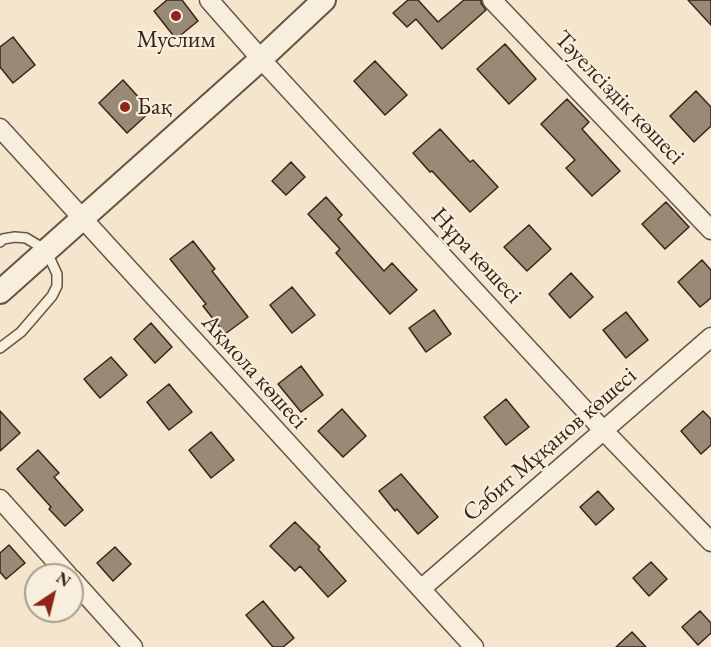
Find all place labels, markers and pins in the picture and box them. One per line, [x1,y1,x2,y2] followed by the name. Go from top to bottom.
[169,9,183,23] marker: Муслим
[137,26,215,54] place label: Муслим
[137,93,172,121] place label: Бақ
[118,100,132,114] marker: Бақ

